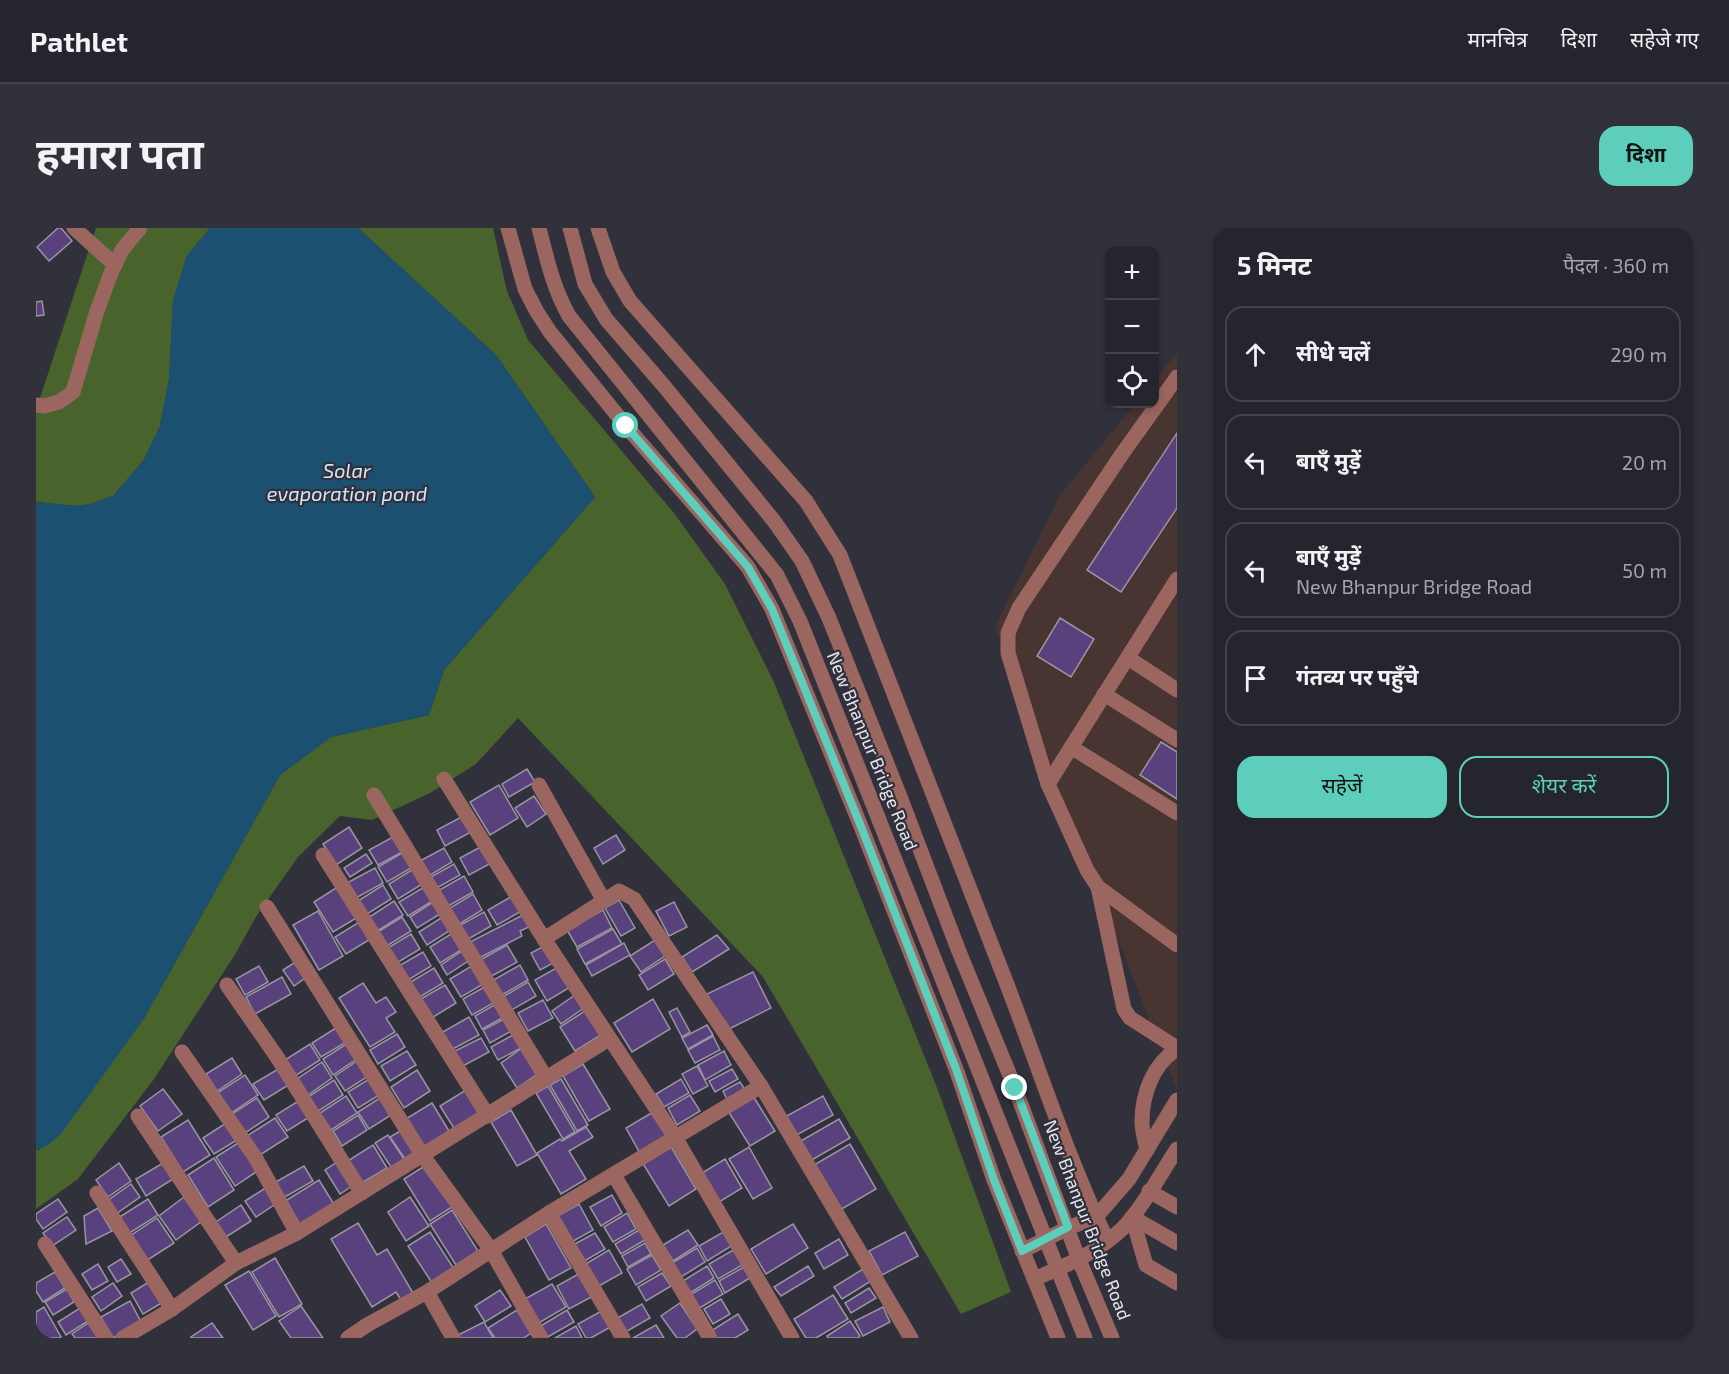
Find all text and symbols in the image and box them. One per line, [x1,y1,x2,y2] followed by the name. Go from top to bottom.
[30,24,128,58] text: Pathlet
[1468,26,1528,51] text: मानचित्र
[1561,26,1597,51] text: दिशा
[1630,26,1699,51] text: सहेजे गए
[1599,126,1693,186] button: दिशा
[36,127,204,177] text: हमारा पता
[1105,246,1159,408] map controls
[1105,246,1159,300] button: +
[1237,249,1312,280] text: 5 मिनट
[1563,253,1669,277] text: पैदल · 360 m
[1105,300,1159,354] button: −
[1239,338,1272,371] icon: ahead
[1296,339,1370,365] text: सीधे चलें
[1610,342,1667,366] text: 290 m
[1105,354,1159,408] button: locate
[612,412,638,438] route start
[1239,446,1272,479] icon: left
[1296,447,1361,473] text: बाएँ मुड़ें
[1622,450,1667,474] text: 20 m
[267,458,428,505] water label: Solar evaporation pond
[1296,543,1361,569] text: बाएँ मुड़ें
[1239,554,1272,587] icon: left
[1622,558,1667,582] text: 50 m
[1296,574,1532,598] text: New Bhanpur Bridge Road
[823,648,923,853] street label: New Bhanpur Bridge Road
[1239,662,1272,695] icon: arrive
[1296,663,1419,689] text: गंतव्य पर पहुँचे
[1237,756,1447,818] button: सहेजें
[1459,756,1669,818] button: शेयर करें
[1001,1074,1027,1100] route end
[1040,1116,1136,1323] street label: New Bhanpur Bridge Road

